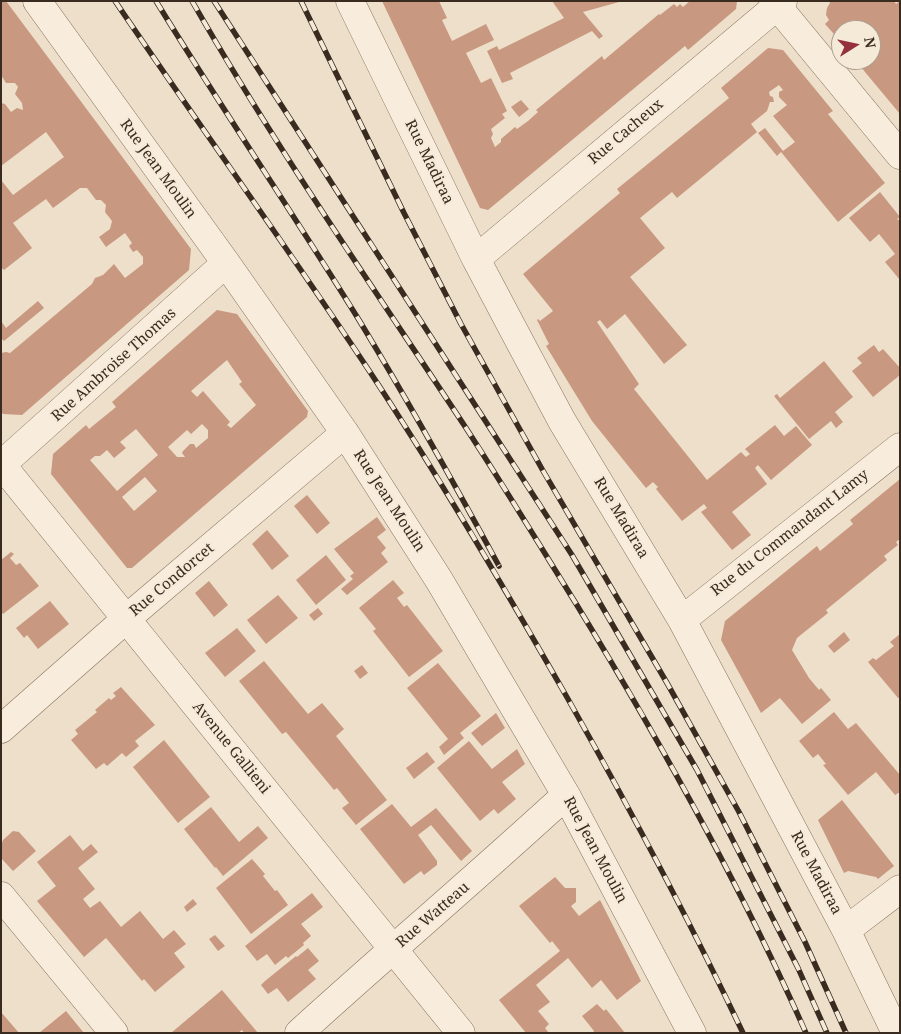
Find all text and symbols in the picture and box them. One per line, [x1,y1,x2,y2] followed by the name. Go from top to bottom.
[831,20,881,70] north arrow
[860,35,881,50] text: N
[585,96,667,168] street label: Rue Cacheux
[116,116,200,222] street label: Rue Jean Moulin
[401,117,457,207] street label: Rue Madiraa
[48,304,180,426] street label: Rue Ambroise Thomas
[349,447,429,555] street label: Rue Jean Moulin
[708,466,872,600] street label: Rue du Commandant Lamy
[590,474,652,562] street label: Rue Madiraa
[126,540,218,620] street label: Rue Condorcet
[188,698,274,798] street label: Avenue Gallieni
[559,794,631,906] street label: Rue Jean Moulin
[787,828,845,918] street label: Rue Madiraa
[393,878,473,952] street label: Rue Watteau

